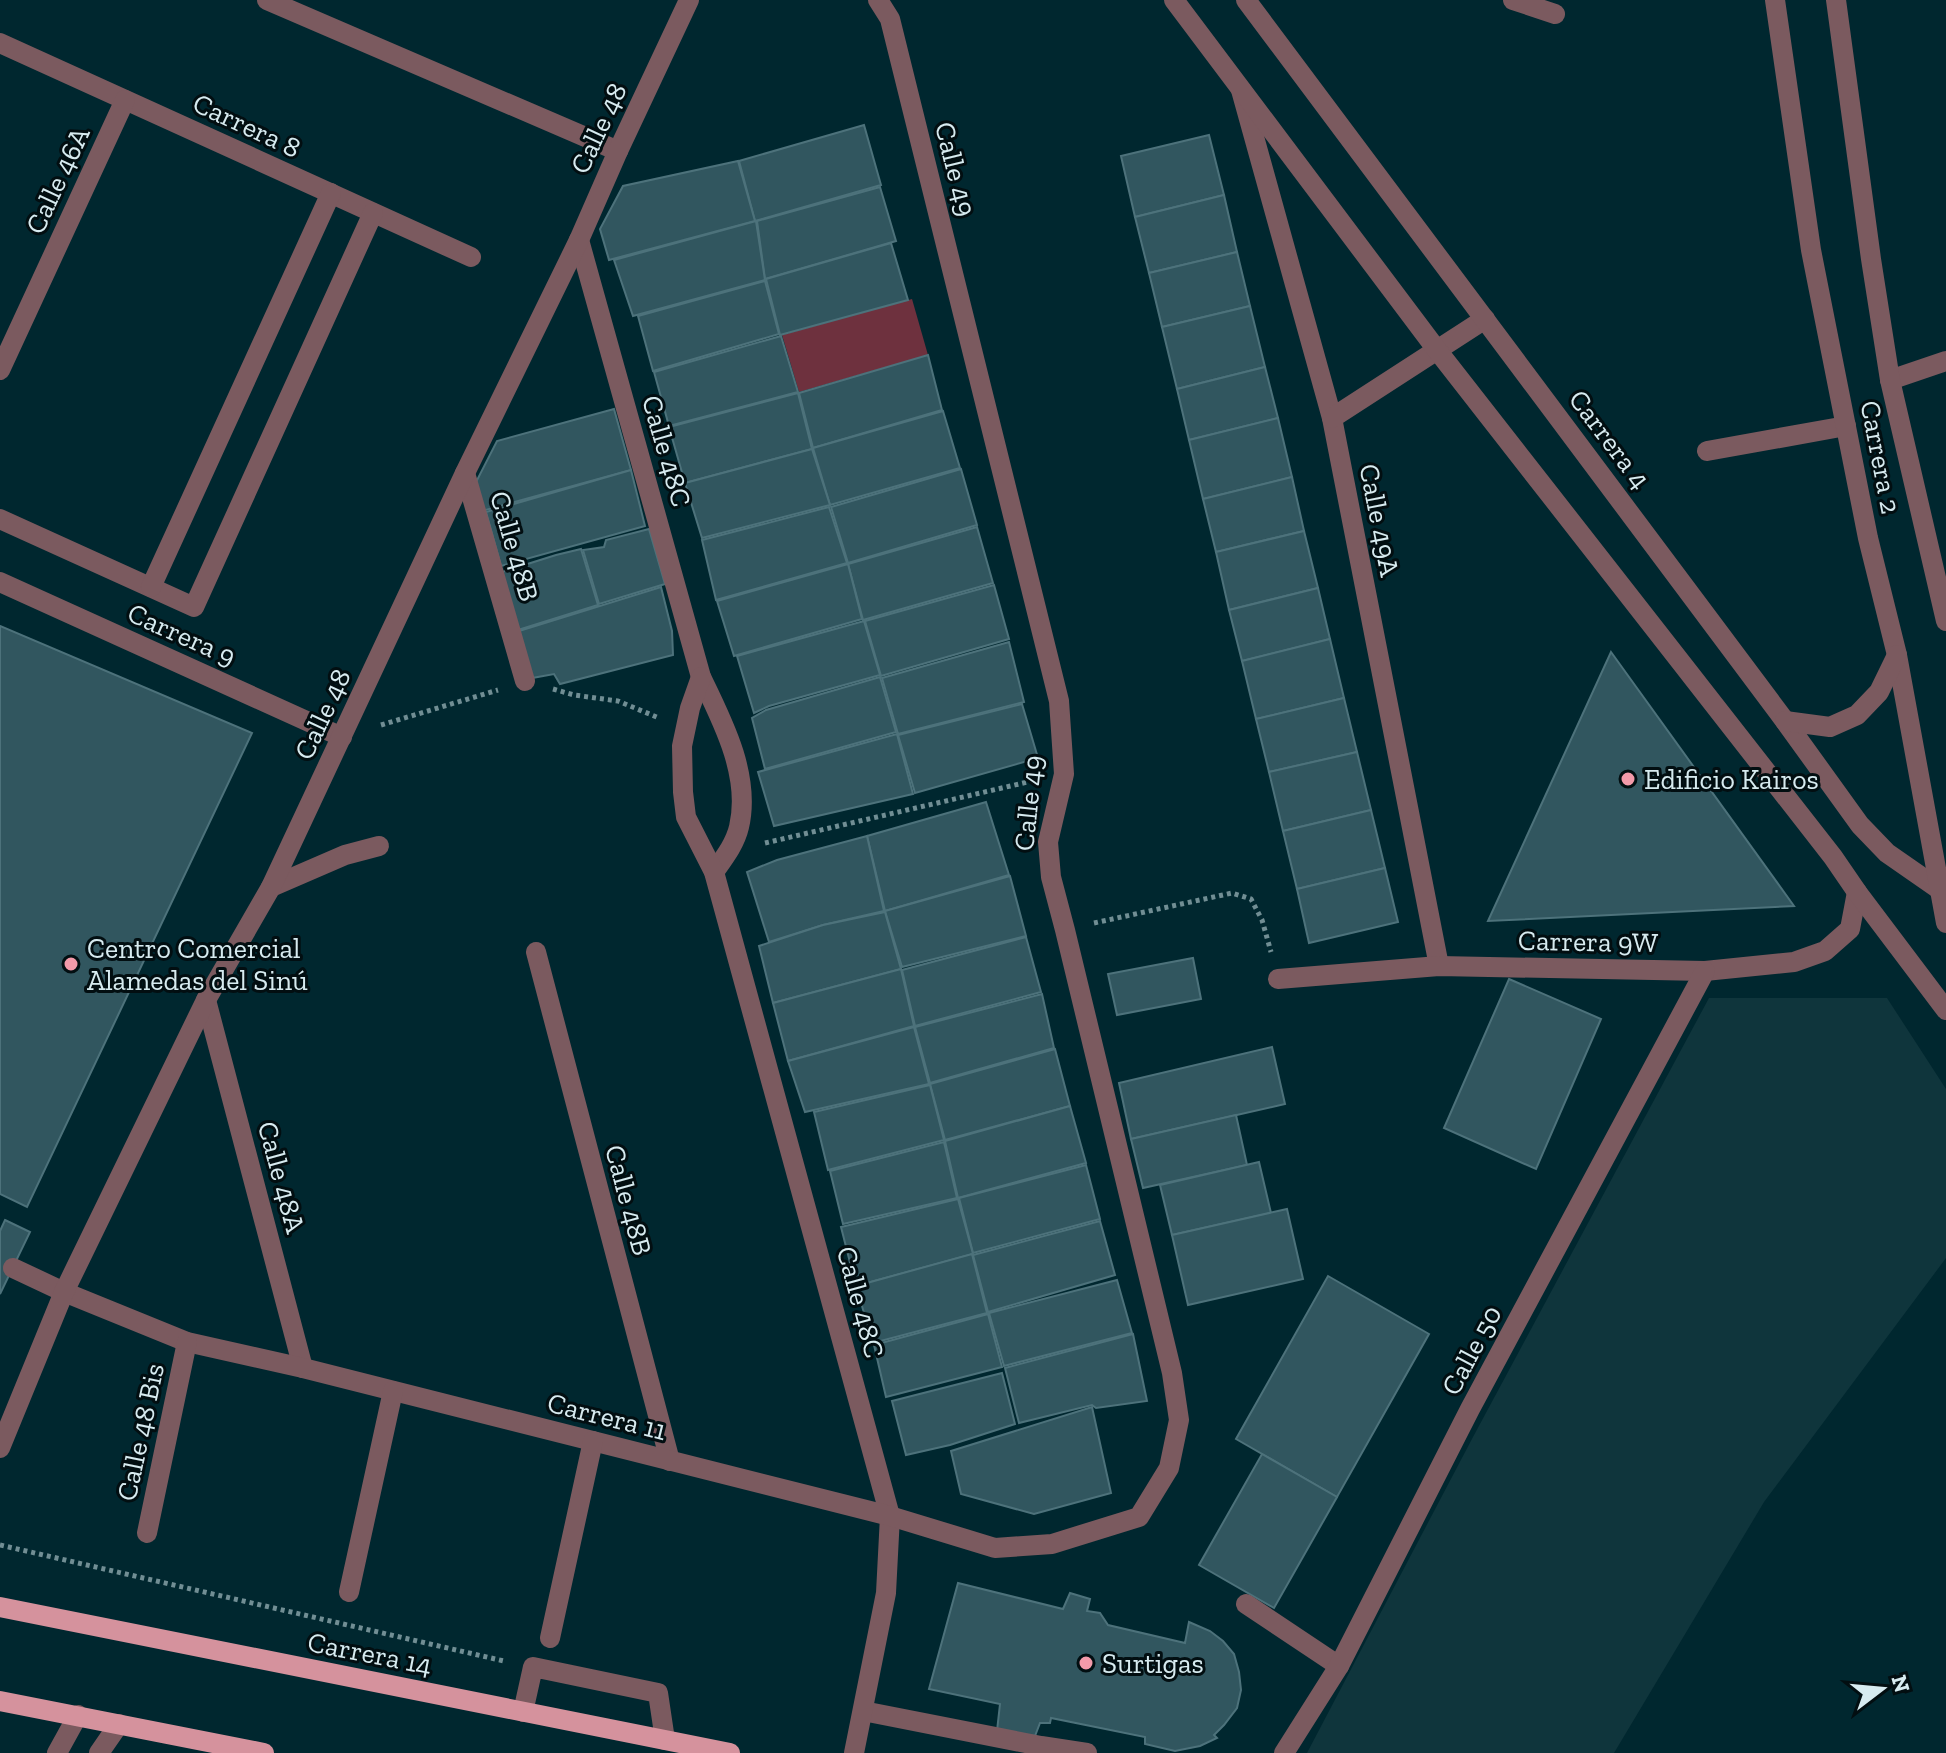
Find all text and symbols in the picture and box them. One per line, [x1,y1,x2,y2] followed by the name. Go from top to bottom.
[563,78,634,179] street label: Calle 48
[188,86,306,165] street label: Carrera 8
[928,119,983,220] street label: Calle 49
[18,121,97,239] street label: Calle 46A
[1562,383,1657,495] street label: Carrera 4
[635,392,698,511] street label: Calle 48C
[1853,398,1908,516] street label: Carrera 2
[1352,461,1407,580] street label: Calle 49A
[483,487,546,605] street label: Calle 48B
[123,596,241,673] street label: Carrera 9
[287,664,358,765] street label: Calle 48
[1007,754,1050,853] street label: Calle 49
[1644,763,1819,796] place label: Edificio Kairos
[1619,770,1637,788] marker: Edificio Kairos
[1518,924,1659,959] street label: Carrera 9W
[87,932,308,997] place label: Centro Comercial Alamedas del Sinú
[62,955,80,973] marker: Centro Comercial Alamedas del Sinú
[251,1118,312,1237] street label: Calle 48A
[598,1141,659,1259] street label: Calle 48B
[830,1243,891,1362] street label: Calle 48C
[1434,1300,1509,1401] street label: Calle 50
[110,1360,171,1504] street label: Calle 48 Bis
[544,1386,670,1447] street label: Carrera 11
[305,1625,435,1682] street label: Carrera 14
[1102,1647,1204,1680] place label: Surtigas
[1842,1649,1922,1729] north arrow
[1077,1654,1095,1672] marker: Surtigas
[1885,1672,1916,1696] text: N

